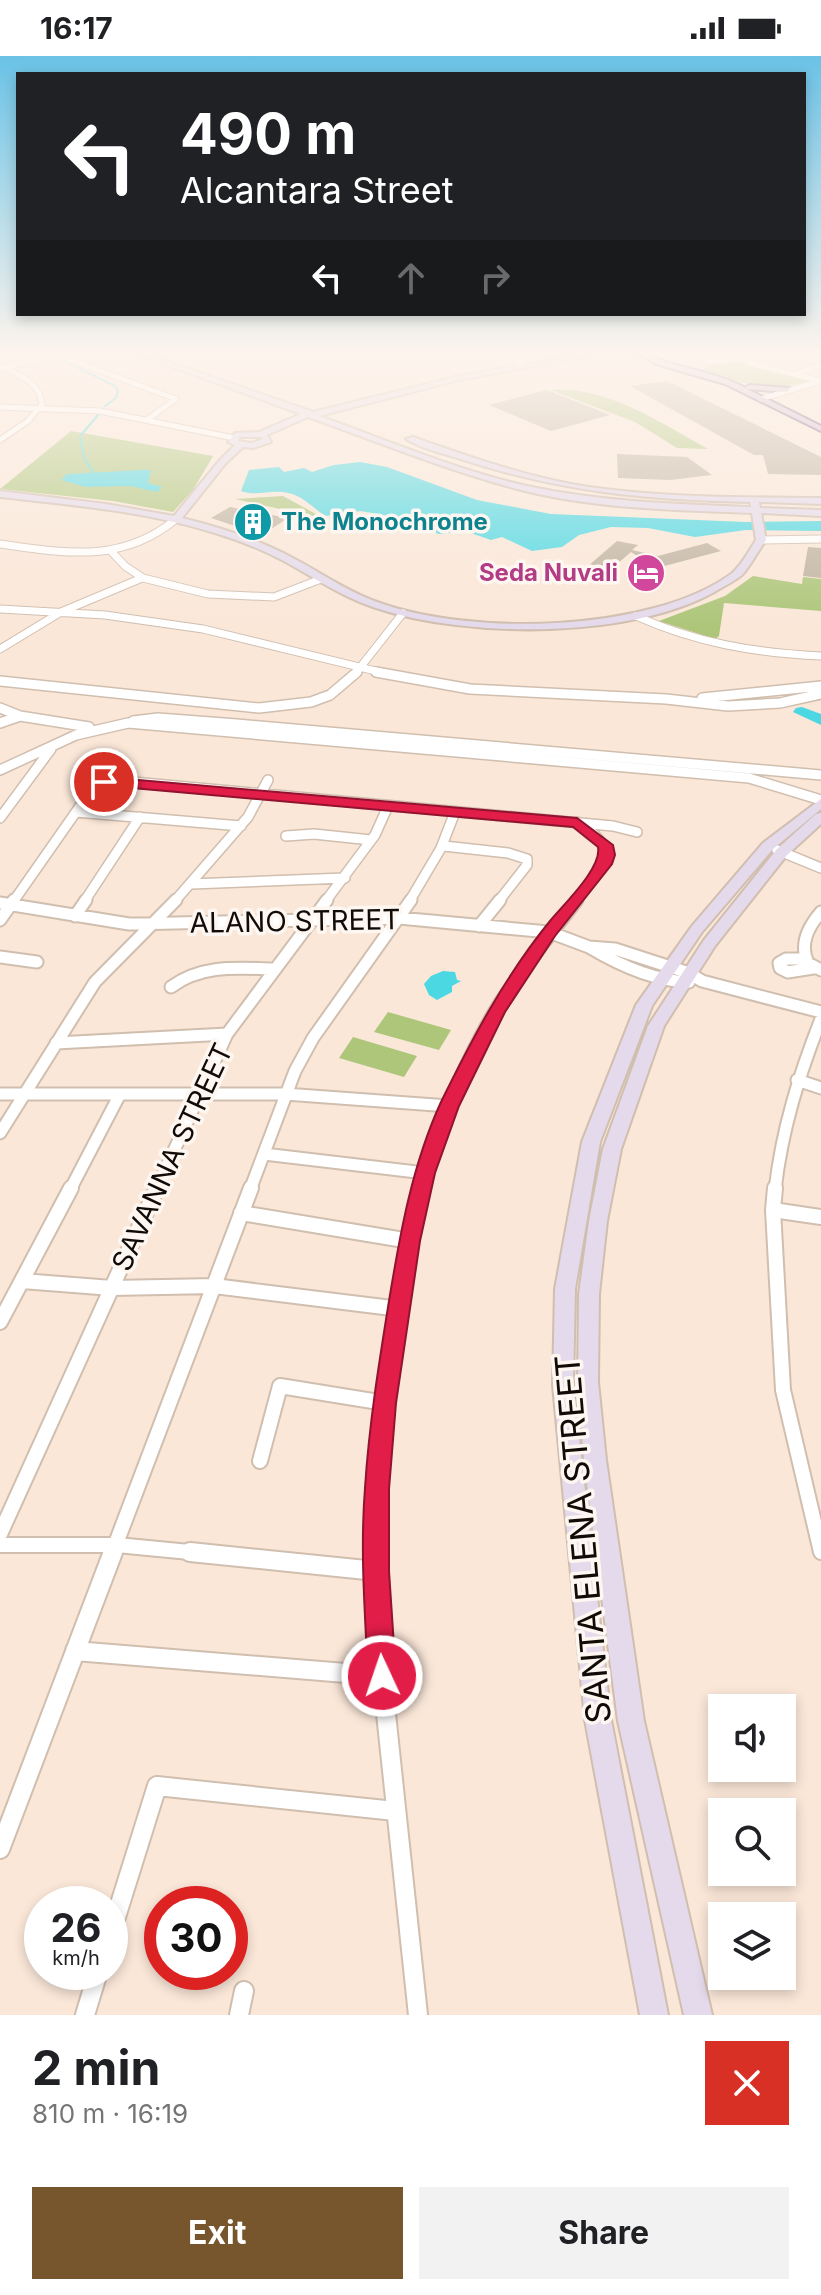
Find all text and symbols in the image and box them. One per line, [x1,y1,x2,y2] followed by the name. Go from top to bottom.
[40,10,113,46] text: 16:17
[180,100,356,168] text: 490 m
[48,104,152,208] icon: left
[180,168,454,212] text: Alcantara Street
[305,256,349,300] icon: left
[389,256,433,300] icon: ahead
[473,256,517,300] icon: right
[232,501,274,543] building icon: The Monochrome
[281,507,488,536] place label: The Monochrome
[625,552,667,594] hotel icon: Seda Nuvali
[479,558,618,587] place label: Seda Nuvali
[70,748,138,816] pin
[82,760,126,804] icon: arrive
[189,902,401,940] street label: ALANO STREET
[104,1038,240,1276] street label: SAVANNA STREET
[546,1353,619,1725] street label: SANTA ELENA STREET
[340,1634,424,1718] position arrow
[708,1694,796,1990] map controls
[708,1694,796,1782] button: sound
[708,1798,796,1886] button: search
[144,1886,248,1990] speed limit sign: 30
[708,1902,796,1990] button: layers
[50,1903,102,1952] text: 26
[52,1946,100,1970] text: km/h
[32,2038,160,2097] text: 2 min
[705,2041,789,2125] button: close
[32,2098,188,2129] text: 810 m · 16:19
[32,2187,403,2279] button: Exit
[419,2187,789,2279] button: Share

